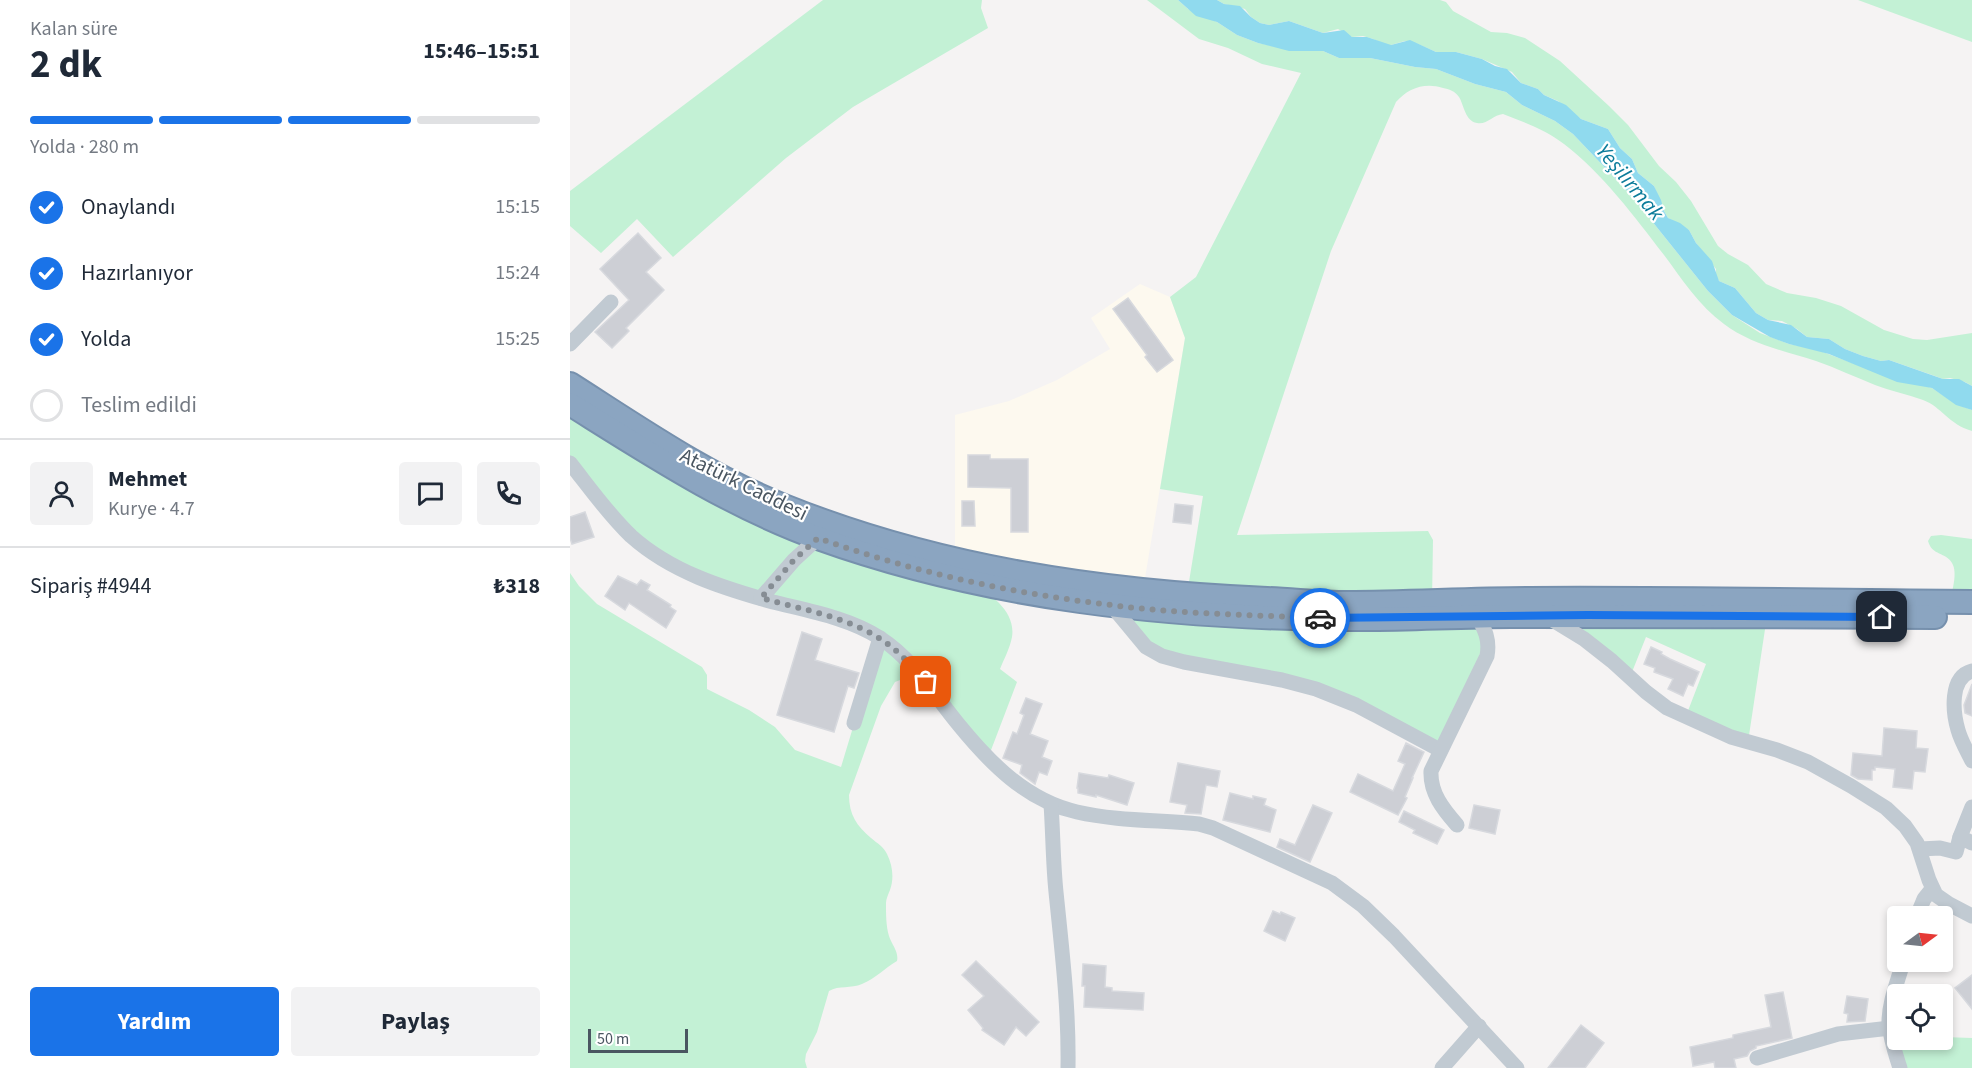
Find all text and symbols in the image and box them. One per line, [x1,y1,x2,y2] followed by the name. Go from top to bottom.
[30,15,118,43] text: Kalan süre
[423,35,540,67] text: 15:46–15:51
[30,37,102,93] text: 2 dk
[30,133,139,161] text: Yolda · 280 m
[1588,136,1672,228] water label: Yeşilırmak
[30,191,63,224] icon: check
[81,191,175,223] text: Onaylandı
[495,193,540,221] text: 15:15
[30,257,63,290] icon: check
[81,257,193,289] text: Hazırlanıyor
[495,259,540,287] text: 15:24
[30,323,63,356] icon: check
[81,323,131,355] text: Yolda
[495,325,540,353] text: 15:25
[81,389,197,421] text: Teslim edildi
[675,440,813,528] street label: Atatürk Caddesi
[30,462,93,525] button: person
[399,462,462,525] button: chat
[477,462,540,525] button: phone
[108,463,187,495] text: Mehmet
[108,495,195,523] text: Kurye · 4.7
[30,570,152,602] text: Sipariş #4944
[494,570,540,602] text: ₺318
[1290,588,1350,648] courier
[1856,591,1907,642] pin
[1865,600,1898,633] icon: home
[1304,602,1337,635] icon: car
[900,656,951,707] pin
[909,665,942,698] icon: bag
[1887,906,1953,972] north arrow
[1887,906,1953,1050] map controls
[1887,984,1953,1050] button: locate
[30,987,279,1056] button: Yardım
[291,987,540,1056] button: Paylaş
[588,1026,688,1054] scale bar
[597,1028,629,1050] text: 50 m

